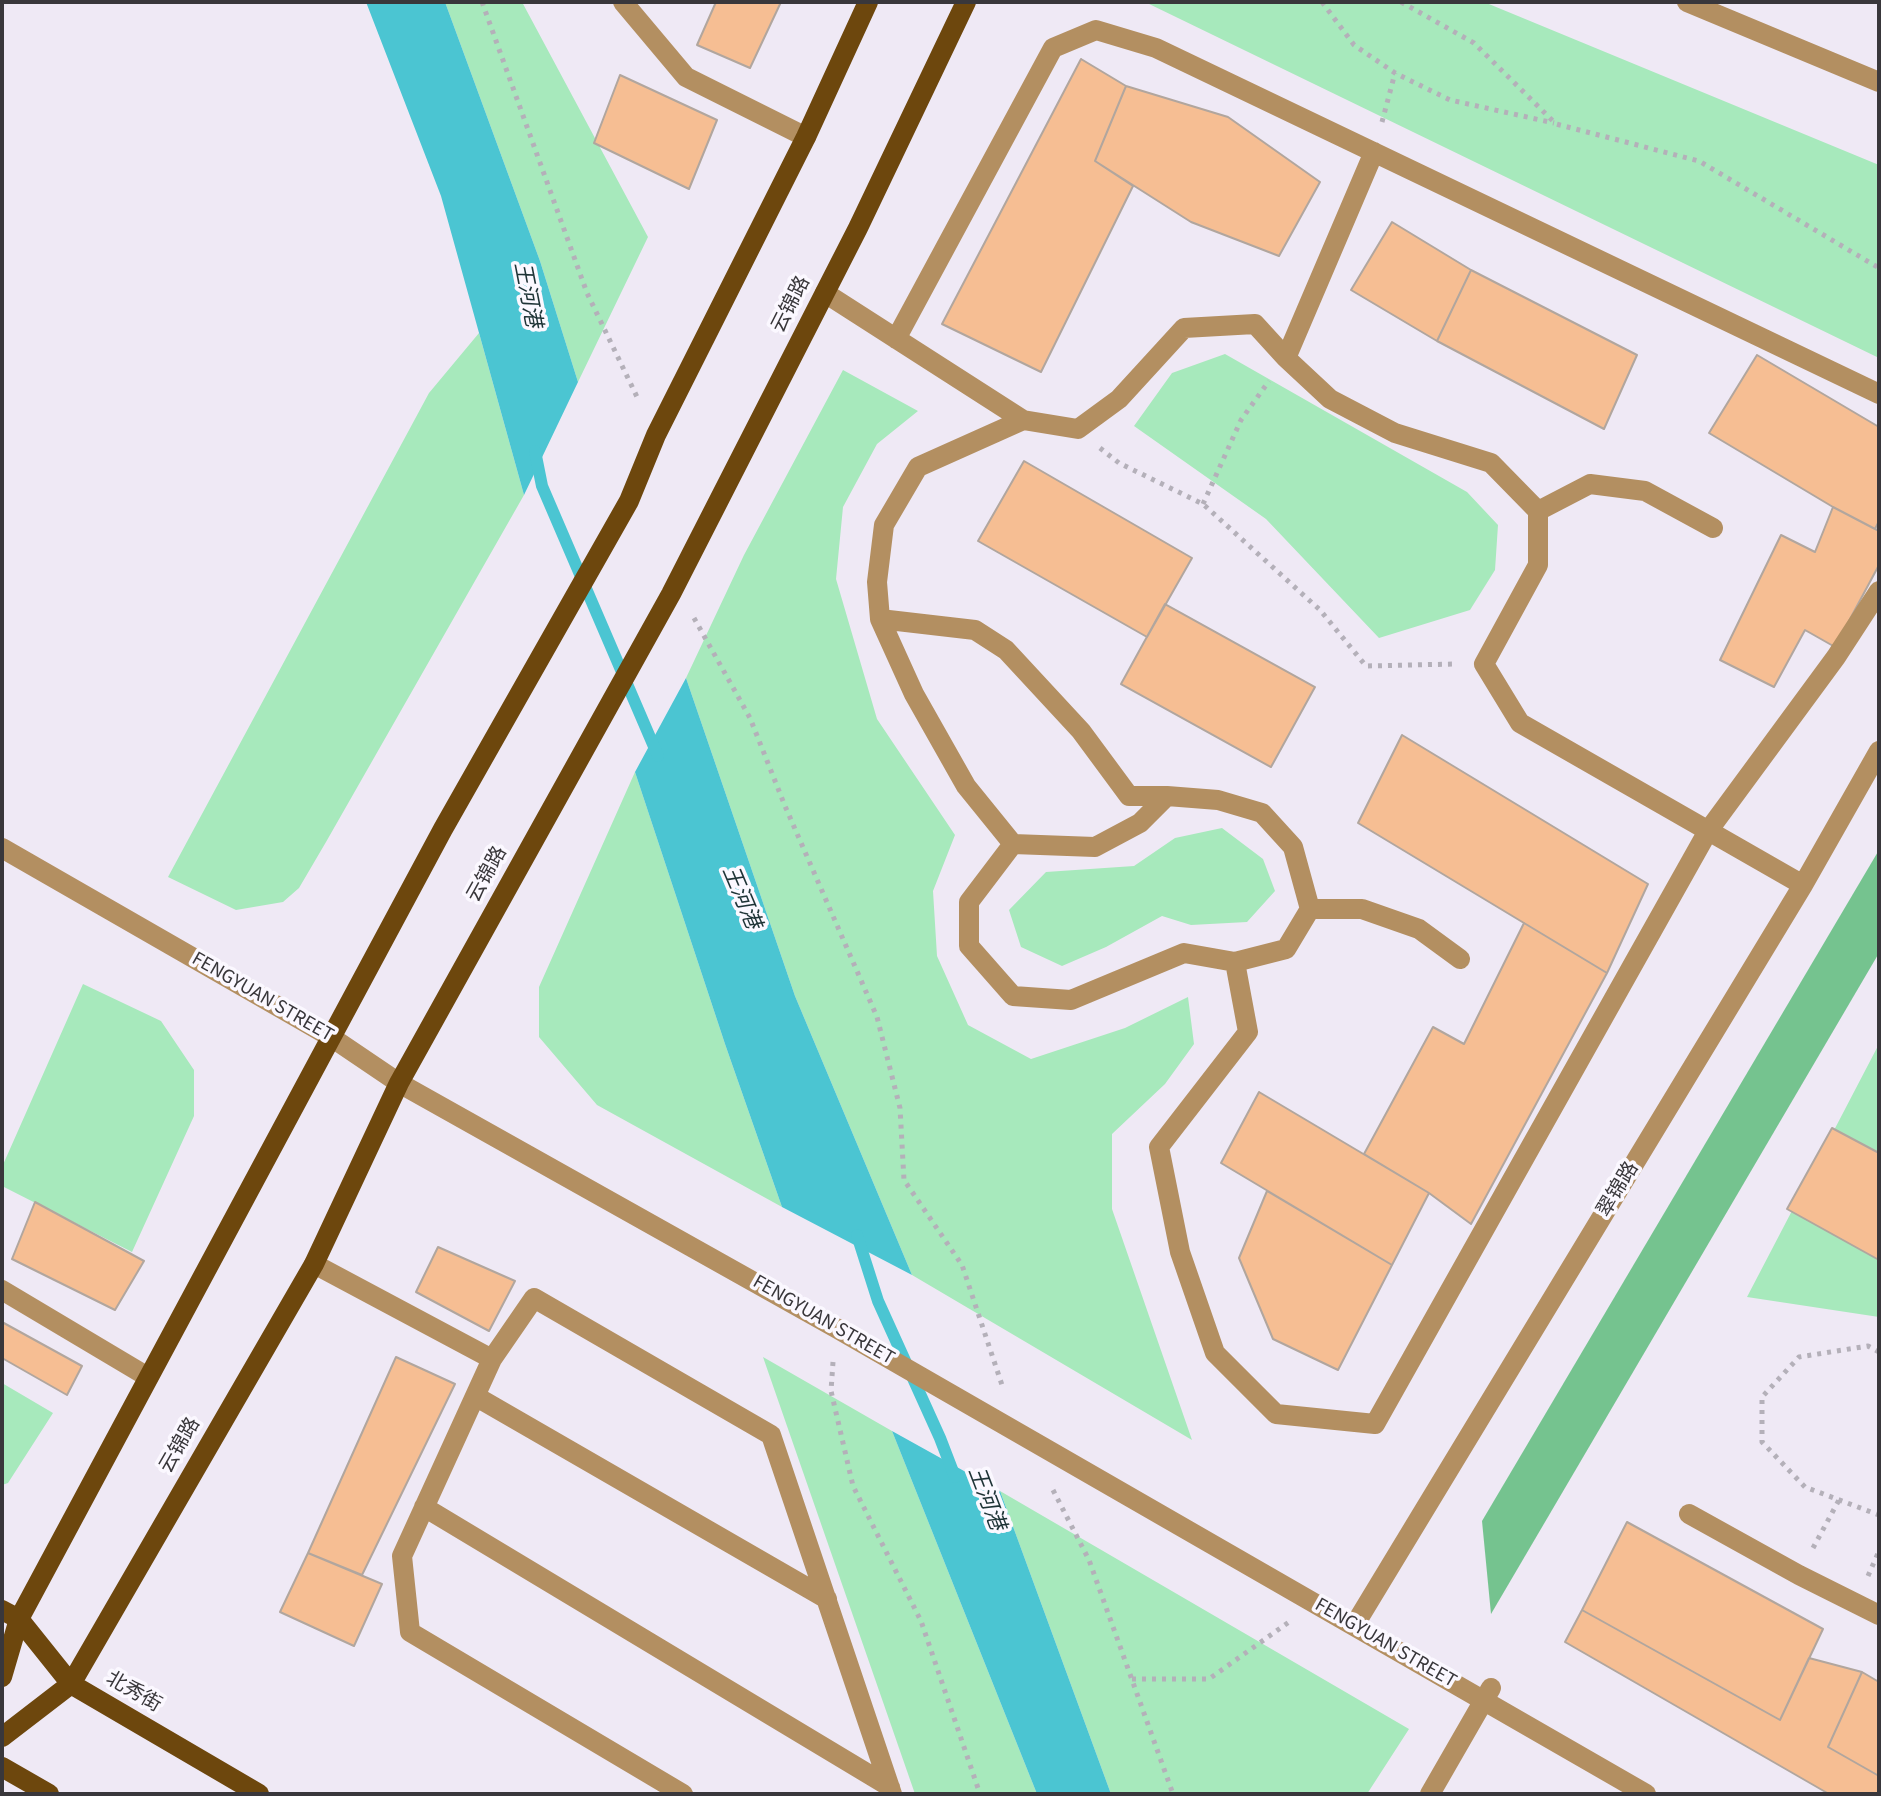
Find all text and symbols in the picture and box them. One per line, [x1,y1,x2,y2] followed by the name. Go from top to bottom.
[507,260,545,330] water label: 王河港
[768,273,816,337] street label: 云锦路
[463,843,513,907] street label: 云锦路
[715,862,765,934] water label: 王河港
[187,948,337,1048] street label: FENGYUAN STREET
[1593,1158,1645,1222] street label: 翠锦路
[748,1271,898,1371] street label: FENGYUAN STREET
[156,1414,206,1478] street label: 云锦路
[961,1463,1009,1535] water label: 王河港
[1310,1594,1460,1694] street label: FENGYUAN STREET
[101,1668,165,1718] street label: 北秀街

